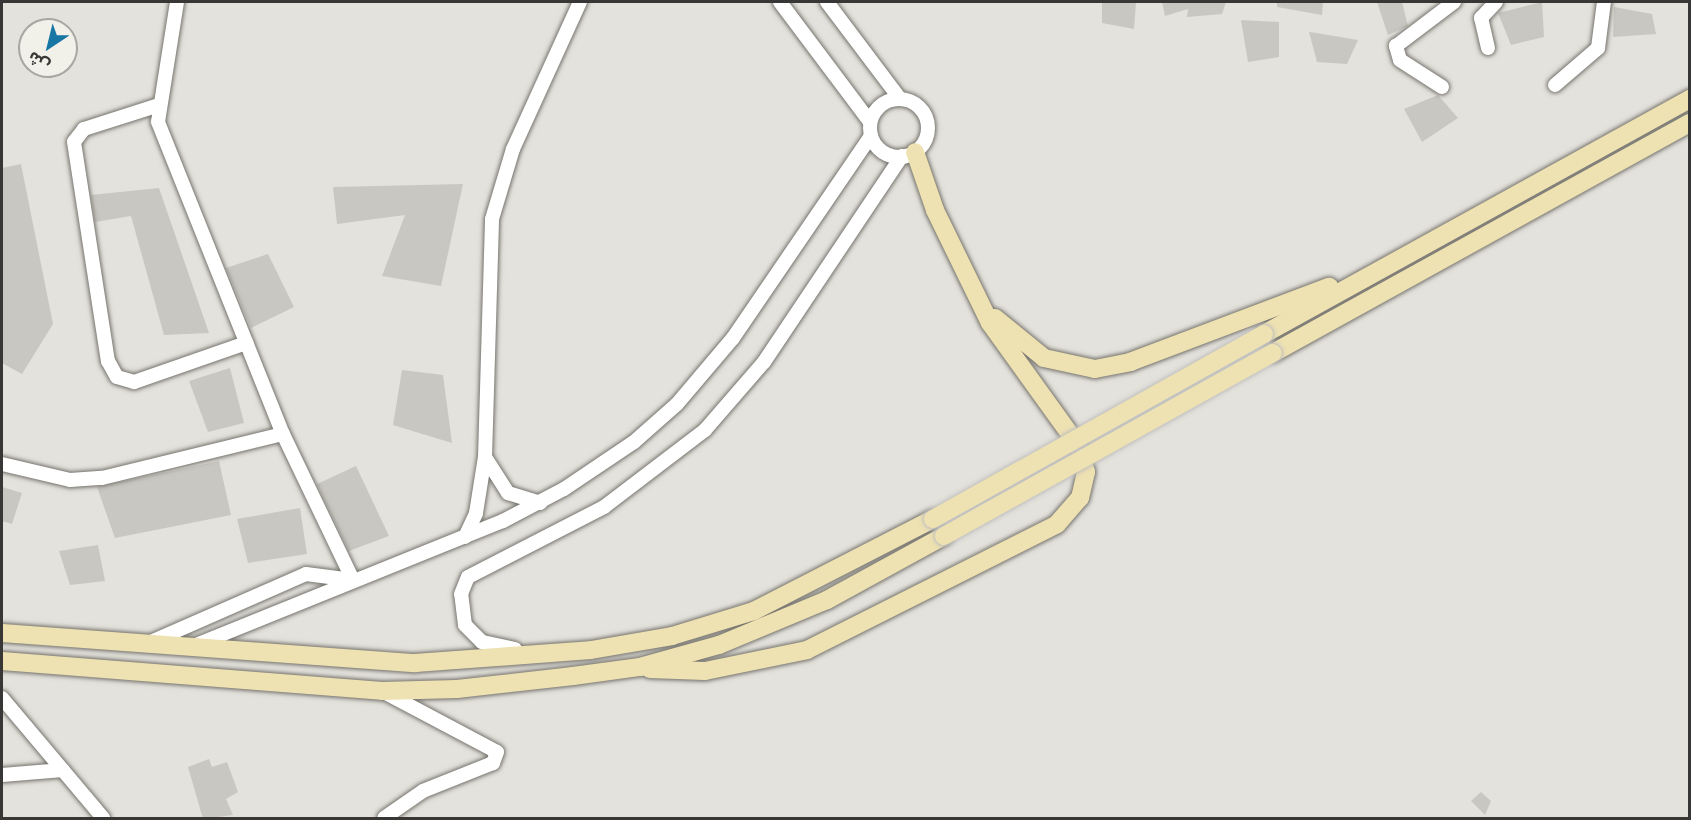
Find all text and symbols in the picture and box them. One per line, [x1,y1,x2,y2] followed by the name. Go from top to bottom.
[18,18,78,78] north arrow
[25,48,52,75] text: ش

